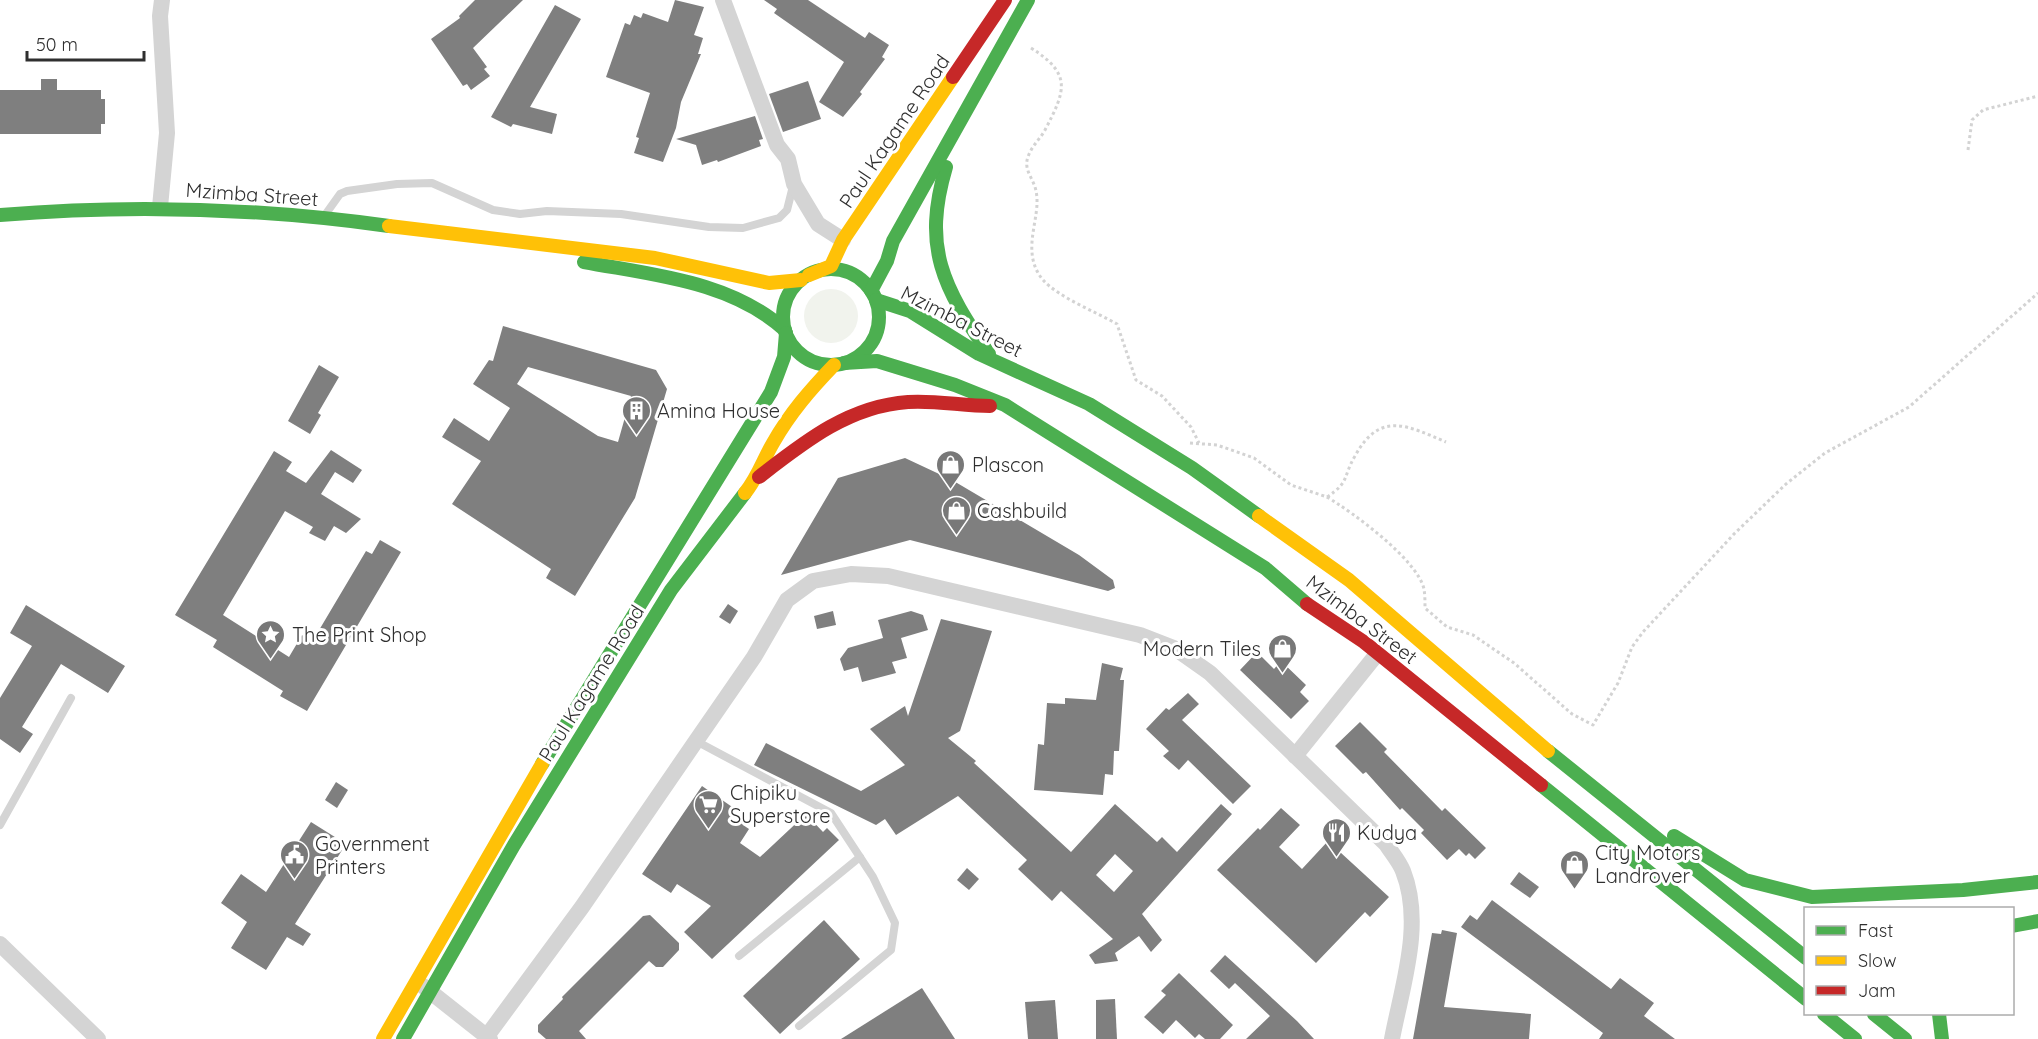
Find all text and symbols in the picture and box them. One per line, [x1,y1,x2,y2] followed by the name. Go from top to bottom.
[27,24,144,62] scale bar
[36,33,78,56] text: 50 m
[833,49,955,213] street label: Paul Kagame Road
[185,177,319,211] street label: Mzimba Street
[897,280,1027,362] street label: Mzimba Street
[620,394,652,436] building icon: Amina House
[657,398,780,423] place label: Amina House
[935,448,967,490] shop icon: Plascon
[972,452,1044,477] place label: Plascon
[940,494,972,536] shop icon: Cashbuild
[977,498,1067,523] place label: Cashbuild
[1301,569,1423,669] street label: Mzimba Street
[533,600,649,766] street label: Paul Kagame Road
[255,618,287,660] place icon: The Print Shop
[292,622,427,647] place label: The Print Shop
[1266,632,1298,674] shop icon: Modern Tiles
[1143,636,1261,661] place label: Modern Tiles
[730,780,830,828] place label: Chipiku Superstore
[693,788,725,830] supermarket icon: Chipiku Superstore
[1320,816,1352,858] restaurant icon: Kudya
[1357,820,1417,845] place label: Kudya
[315,831,430,879] place label: Government Printers
[278,838,310,880] public building icon: Government Printers
[1595,840,1700,888] place label: City Motors Landrover
[1558,848,1590,890] shop icon: City Motors Landrover
[1804,907,2014,1015] legend
[1858,919,1893,942] text: Fast
[1858,949,1896,972] text: Slow
[1858,979,1896,1002] text: Jam

